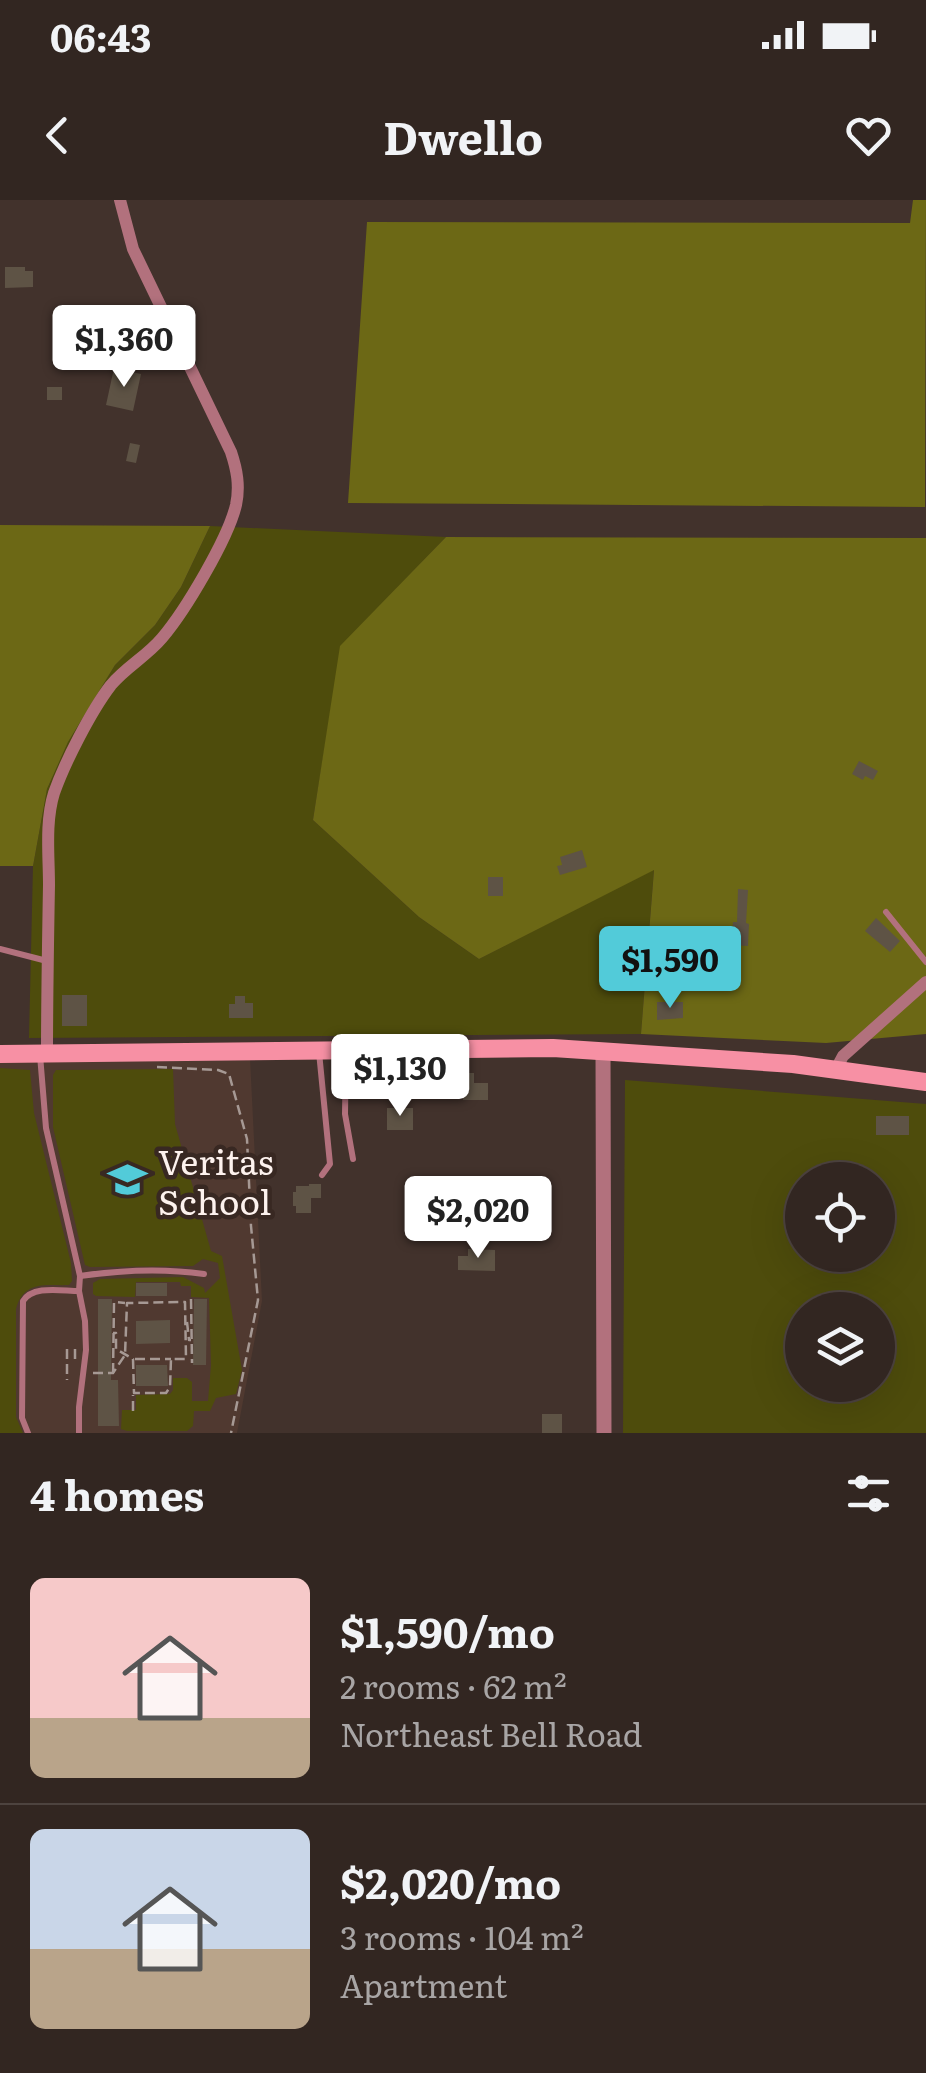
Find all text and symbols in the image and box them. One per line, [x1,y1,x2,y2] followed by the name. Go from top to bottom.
[50,7,152,64] text: 06:43
[383,102,543,169] text: Dwello
[30,108,85,163] icon: back
[841,108,896,163] icon: heart
[43,305,205,390] pin: $1,360
[75,313,173,361] text: $1,360
[589,926,751,1011] pin: $1,590
[621,934,719,982] text: $1,590
[319,1034,481,1119] pin: $1,130
[353,1042,447,1090] text: $1,130
[158,1134,274,1226] place label: Veritas School
[107,1159,149,1201] school or university icon: Veritas School
[785,1162,895,1402] map controls
[785,1162,895,1272] button: locate
[397,1176,559,1261] pin: $2,020
[427,1184,529,1232] text: $2,020
[785,1292,895,1402] button: layers
[30,1462,204,1524] text: 4 homes
[841,1466,896,1521] icon: filters
[340,1599,555,1661] text: $1,590/mo
[110,1618,230,1738] icon: home
[340,1661,567,1709] text: 2 rooms · 62 m²
[340,1709,642,1757] text: Northeast Bell Road
[340,1850,561,1912] text: $2,020/mo
[110,1869,230,1989] icon: home
[340,1912,584,1960] text: 3 rooms · 104 m²
[340,1960,507,2008] text: Apartment

